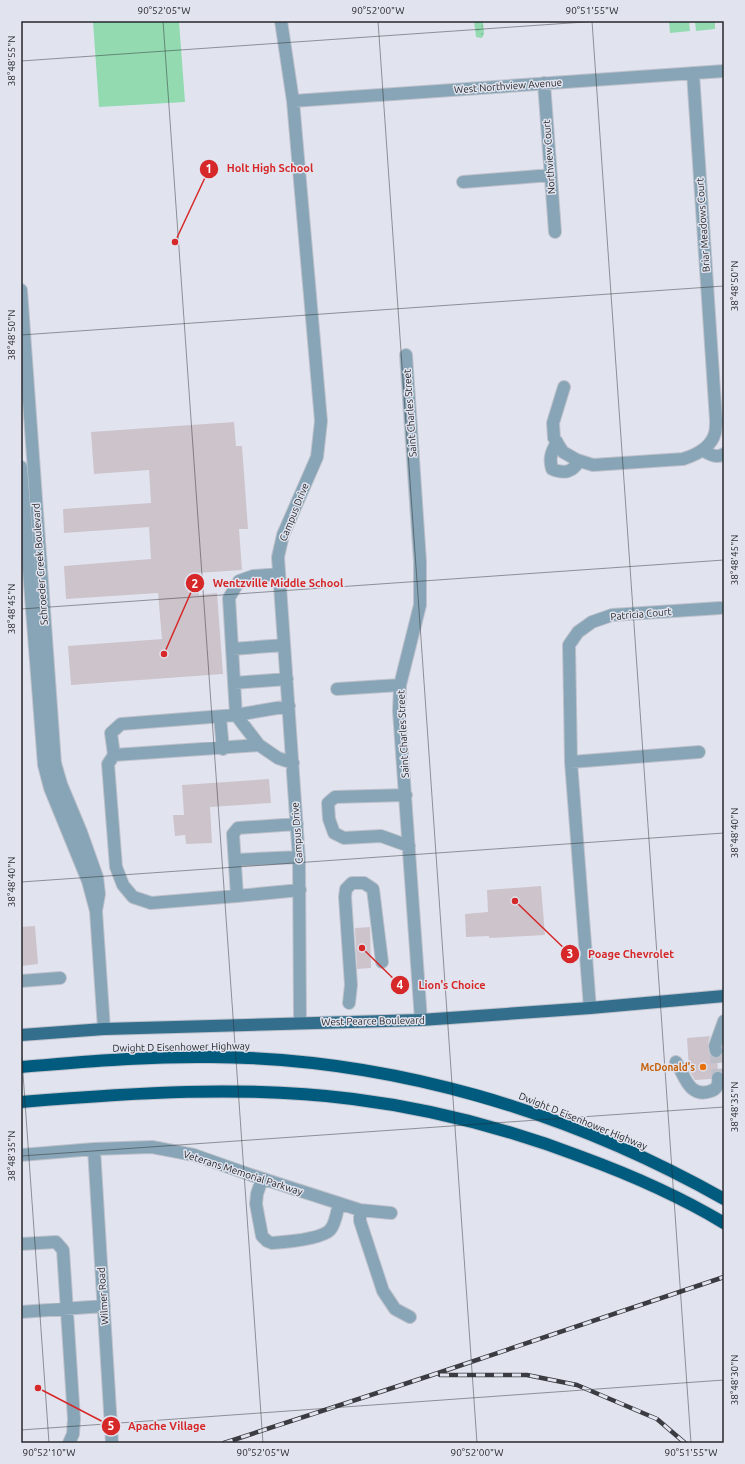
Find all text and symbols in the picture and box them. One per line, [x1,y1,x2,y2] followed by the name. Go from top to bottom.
[138,5,190,16] text: 90°52'05"W
[352,5,404,16] text: 90°52'00"W
[566,5,618,16] text: 90°51'55"W
[6,36,17,86] text: 38°48'55"N
[454,77,562,95] street label: West Northview Avenue
[541,119,557,195] street label: Northview Court
[199,157,322,180] callout: Holt High School
[206,162,212,175] text: 1
[227,162,314,174] text: Holt High School
[694,177,712,273] street label: Briar Meadows Court
[729,261,740,311] text: 38°48'50"N
[6,310,17,360] text: 38°48'50"N
[401,369,419,457] street label: Saint Charles Street
[277,481,311,543] street label: Campus Drive
[30,503,50,625] street label: Schroeder Creek Boulevard
[729,535,740,585] text: 38°48'45"N
[185,572,351,595] callout: Wentzville Middle School
[192,577,199,590] text: 2
[213,577,344,589] text: Wentzville Middle School
[6,584,17,634] text: 38°48'45"N
[610,606,672,622] street label: Patricia Court
[395,690,411,778] street label: Saint Charles Street
[289,802,305,864] street label: Campus Drive
[729,808,740,858] text: 38°48'40"N
[6,857,17,907] text: 38°48'40"N
[560,943,682,966] callout: Poage Chevrolet
[567,947,573,960] text: 3
[588,948,674,960] text: Poage Chevrolet
[390,974,494,997] callout: Lion's Choice
[397,978,404,991] text: 4
[418,979,486,991] text: Lion's Choice
[321,1015,425,1027] street label: West Pearce Boulevard
[112,1040,250,1054] street label: Dwight D Eisenhower Highway
[640,1062,695,1073] place label: McDonald's
[698,1062,708,1072] marker: McDonald's
[729,1082,740,1132] text: 38°48'35"N
[517,1090,649,1152] street label: Dwight D Eisenhower Highway
[6,1131,17,1181] text: 38°48'35"N
[182,1148,304,1198] street label: Veterans Memorial Parkway
[95,1267,111,1325] street label: Wilmer Road
[729,1355,740,1405] text: 38°48'30"N
[101,1414,214,1437] callout: Apache Village
[108,1419,115,1432] text: 5
[128,1420,206,1432] text: Apache Village
[23,1447,75,1458] text: 90°52'10"W
[237,1447,289,1458] text: 90°52'05"W
[451,1447,503,1458] text: 90°52'00"W
[665,1447,717,1458] text: 90°51'55"W

